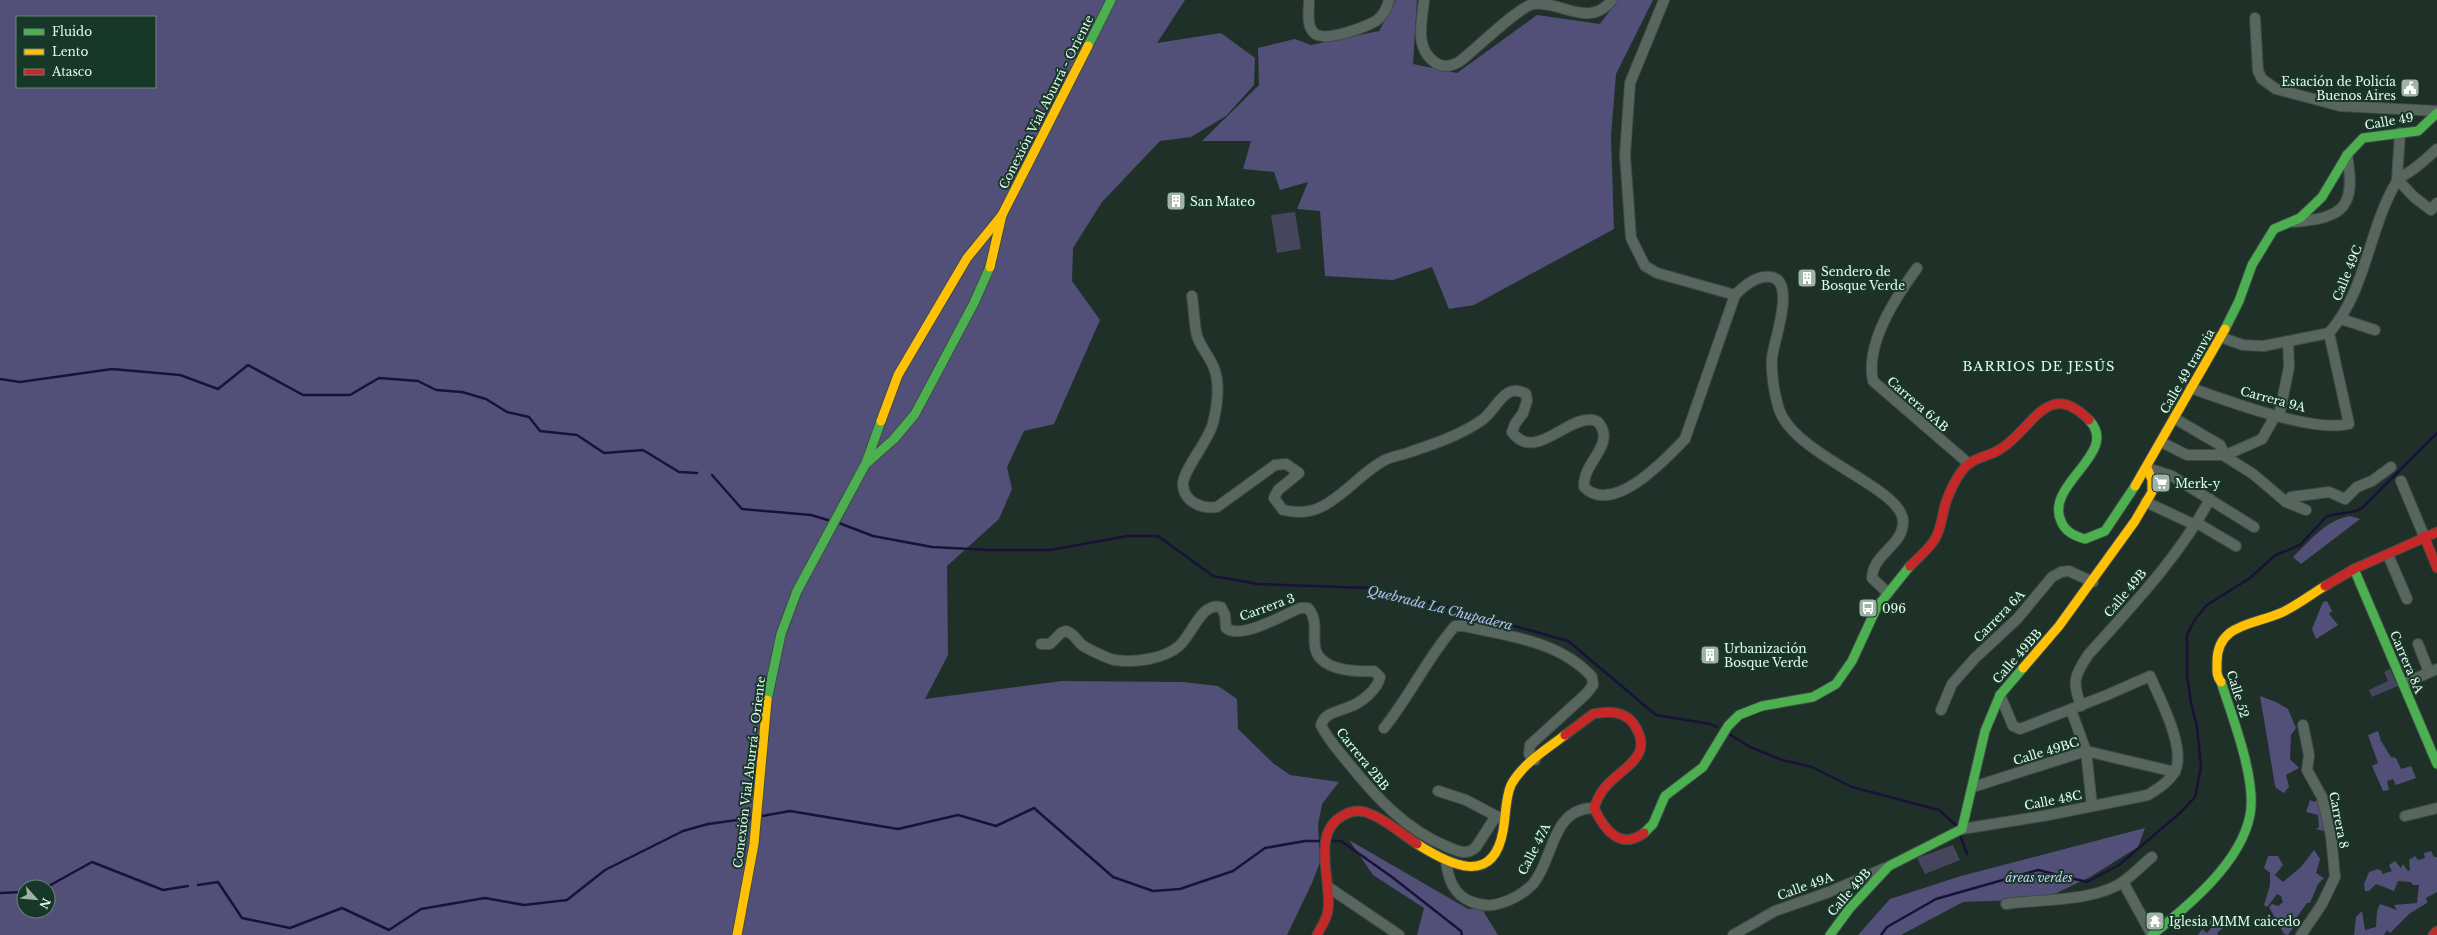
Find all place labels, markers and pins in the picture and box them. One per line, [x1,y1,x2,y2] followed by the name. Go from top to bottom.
[2281,74,2396,103] place label: Estación de Policía Buenos Aires
[2399,77,2421,99] public building icon: Estación de Policía Buenos Aires
[1165,190,1187,212] building icon: San Mateo
[1190,194,1255,209] place label: San Mateo
[1821,264,1905,293] place label: Sendero de Bosque Verde
[1796,267,1818,289] building icon: Sendero de Bosque Verde
[2150,472,2172,494] supermarket icon: Merk-y
[2175,476,2221,491] place label: Merk-y
[1857,597,1879,619] bus stop icon: 096
[1882,601,1906,616] place label: 096
[1724,641,1808,670] place label: Urbanización Bosque Verde
[1699,644,1721,666] building icon: Urbanización Bosque Verde
[2144,910,2166,932] temple icon: Iglesia MMM caicedo
[2169,914,2300,929] place label: Iglesia MMM caicedo

